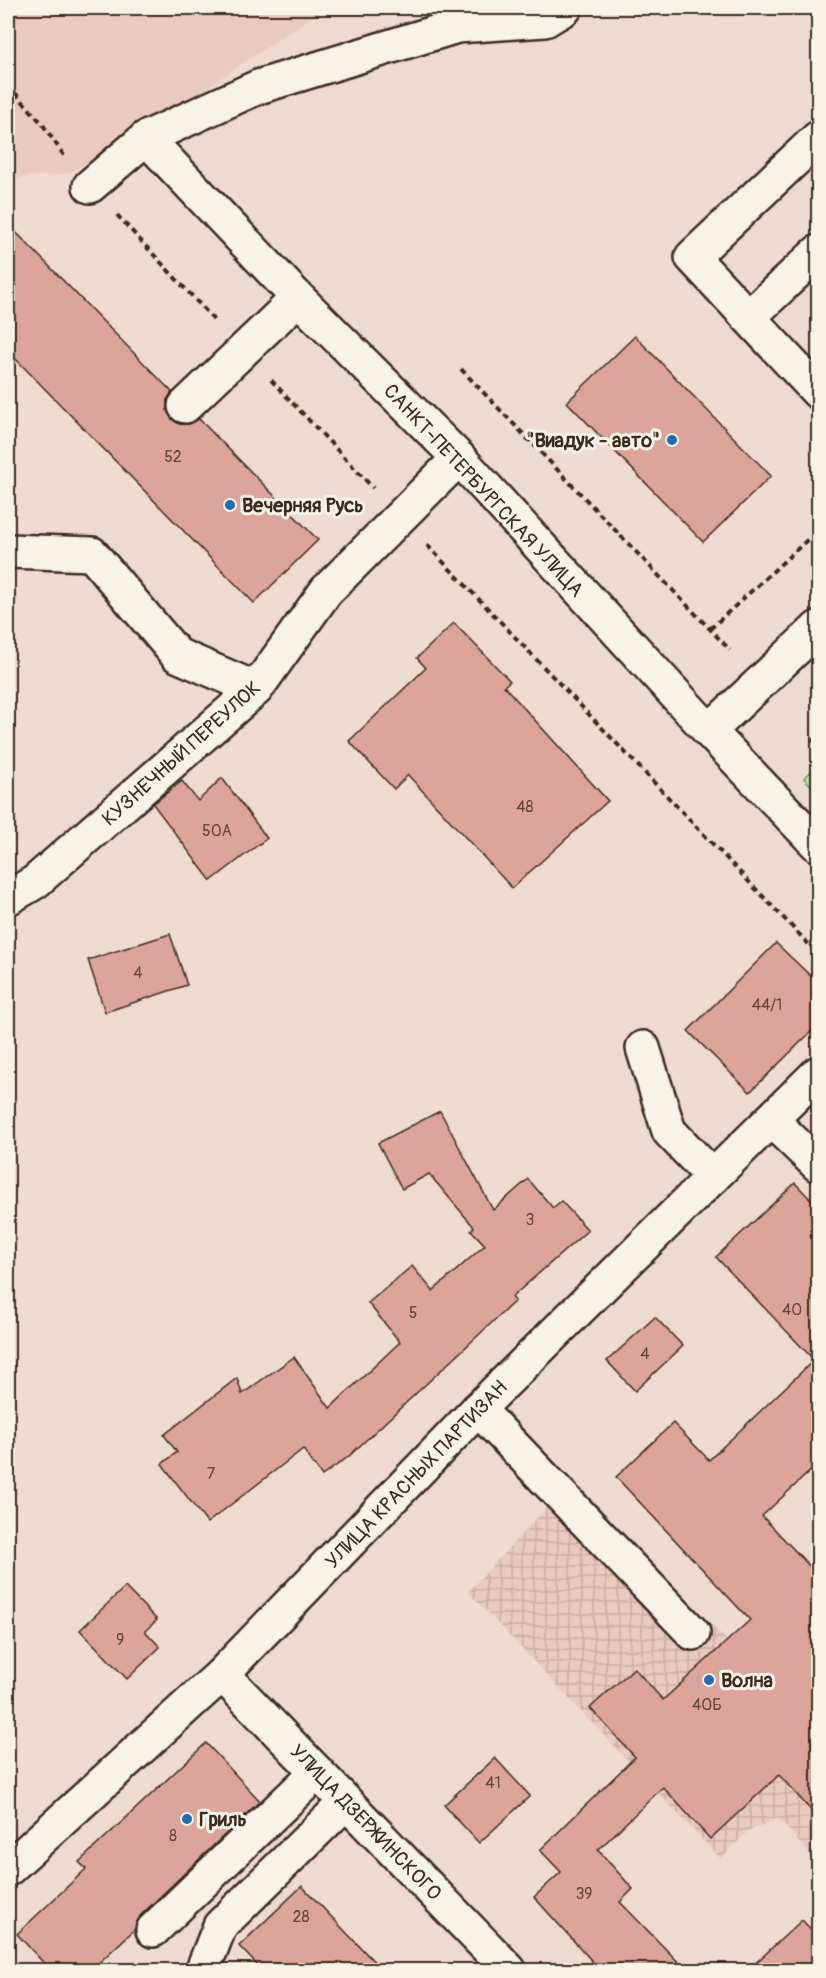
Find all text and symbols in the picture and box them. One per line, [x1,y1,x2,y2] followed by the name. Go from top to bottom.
[378,379,589,602] street label: САНКТ-ПЕТЕРБУРГСКАЯ УЛИЦА
[526,428,660,453] place label: "Виадук - авто"
[665,433,679,447] marker: "Виадук - авто"
[164,447,182,467] house number: 52
[242,493,364,518] place label: Вечерняя Русь
[223,498,237,512] marker: Вечерняя Русь
[97,676,266,831] street label: КУЗНЕЧНЫЙ ПЕРЕУЛОК
[516,797,534,817] house number: 48
[202,821,232,841] house number: 50А
[133,963,143,983] house number: 4
[752,995,782,1015] house number: 44/1
[526,1210,535,1230] house number: 3
[782,1300,802,1320] house number: 40
[409,1303,417,1323] house number: 5
[640,1344,650,1364] house number: 4
[320,1375,513,1574] street label: УЛИЦА КРАСНЫХ ПАРТИЗАН
[207,1464,216,1484] house number: 7
[116,1630,124,1650] house number: 9
[721,1668,773,1693] place label: Волна
[702,1673,716,1687] marker: Волна
[692,1695,722,1715] house number: 40Б
[285,1739,447,1906] street label: УЛИЦА ДЗЕРЖИНСКОГО
[485,1773,501,1793] house number: 41
[199,1807,247,1832] place label: Гриль
[180,1812,194,1826] marker: Гриль
[169,1826,177,1846] house number: 8
[575,1884,593,1904] house number: 39
[292,1907,310,1927] house number: 28

